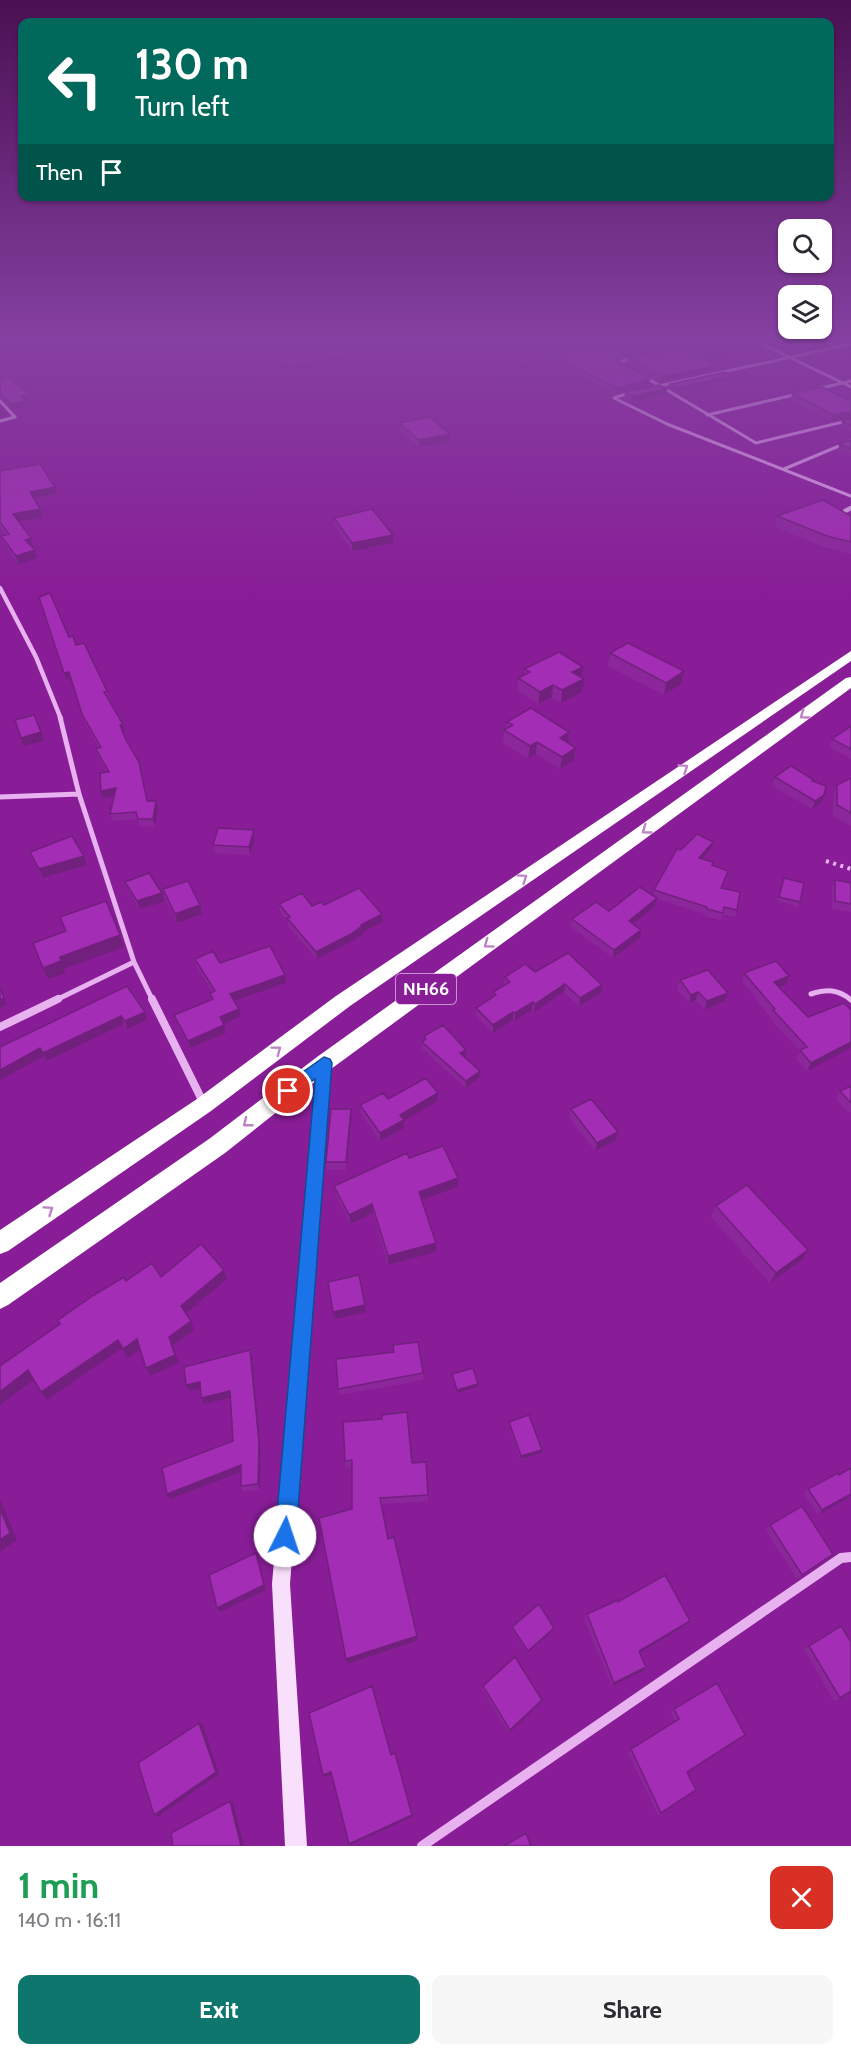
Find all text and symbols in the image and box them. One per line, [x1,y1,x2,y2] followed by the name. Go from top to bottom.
[135,38,249,90] text: 130 m
[36,42,114,120] icon: left
[135,90,229,123] text: Turn left
[95,156,128,189] icon: arrive
[36,159,83,186] text: Then
[778,219,832,339] map controls
[778,219,832,273] button: search
[778,285,832,339] button: layers
[799,708,810,719] one-way arrow
[678,764,688,776] one-way arrow
[641,823,652,834] one-way arrow
[516,874,527,885] one-way arrow
[483,937,494,948] one-way arrow
[396,974,456,1004] road number: NH66
[270,1047,281,1058] one-way arrow
[262,1065,313,1116] pin
[271,1074,304,1107] icon: arrive
[243,1116,254,1127] one-way arrow
[42,1206,53,1217] one-way arrow
[253,1504,317,1568] position arrow
[18,1863,99,1907] text: 1 min
[770,1866,833,1929] button: close
[18,1908,121,1932] text: 140 m · 16:11
[18,1975,420,2044] button: Exit
[432,1975,833,2044] button: Share

